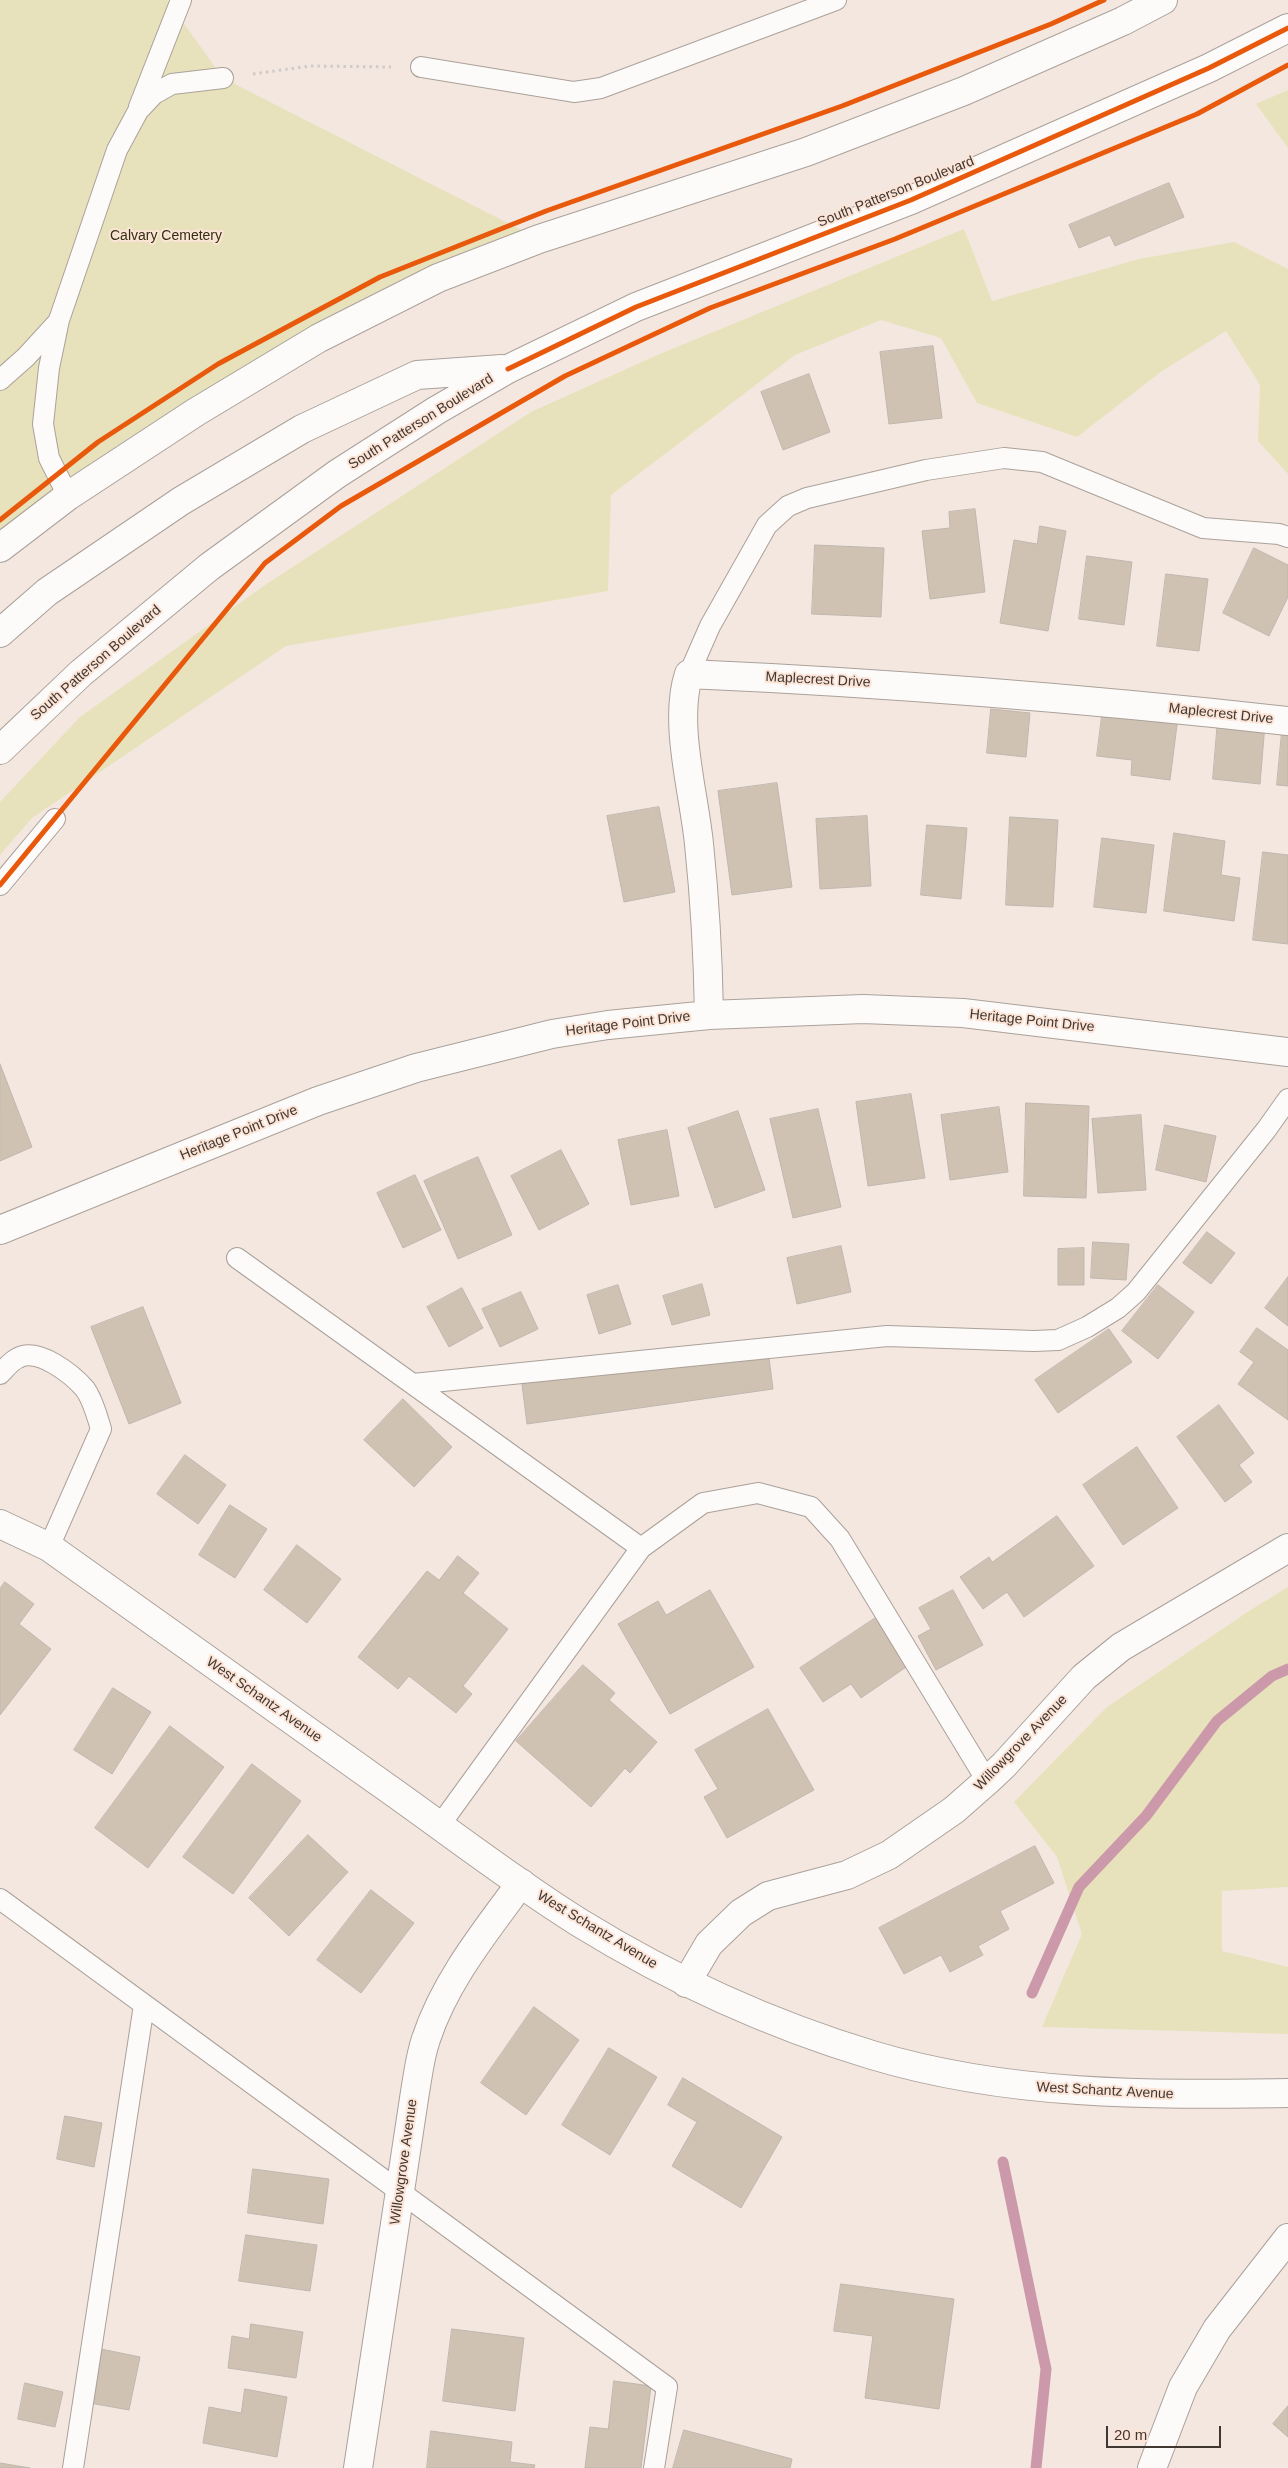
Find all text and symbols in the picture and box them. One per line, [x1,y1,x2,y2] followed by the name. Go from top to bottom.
[815,153,977,231] street label: South Patterson Boulevard
[110,228,222,244] park label: Calvary Cemetery
[346,371,496,473] street label: South Patterson Boulevard
[27,602,165,724] street label: South Patterson Boulevard
[765,669,871,691] street label: Maplecrest Drive
[1168,700,1274,728] street label: Maplecrest Drive
[969,1006,1095,1036] street label: Heritage Point Drive
[565,1008,691,1040] street label: Heritage Point Drive
[178,1102,300,1164] street label: Heritage Point Drive
[203,1654,325,1746] street label: West Schantz Avenue
[971,1692,1071,1794] street label: Willowgrove Avenue
[534,1887,660,1973] street label: West Schantz Avenue
[1036,2079,1174,2103] street label: West Schantz Avenue
[387,2098,421,2226] street label: Willowgrove Avenue
[1108,2416,1223,2448] scale bar
[1114,2426,1147,2443] text: 20 m

